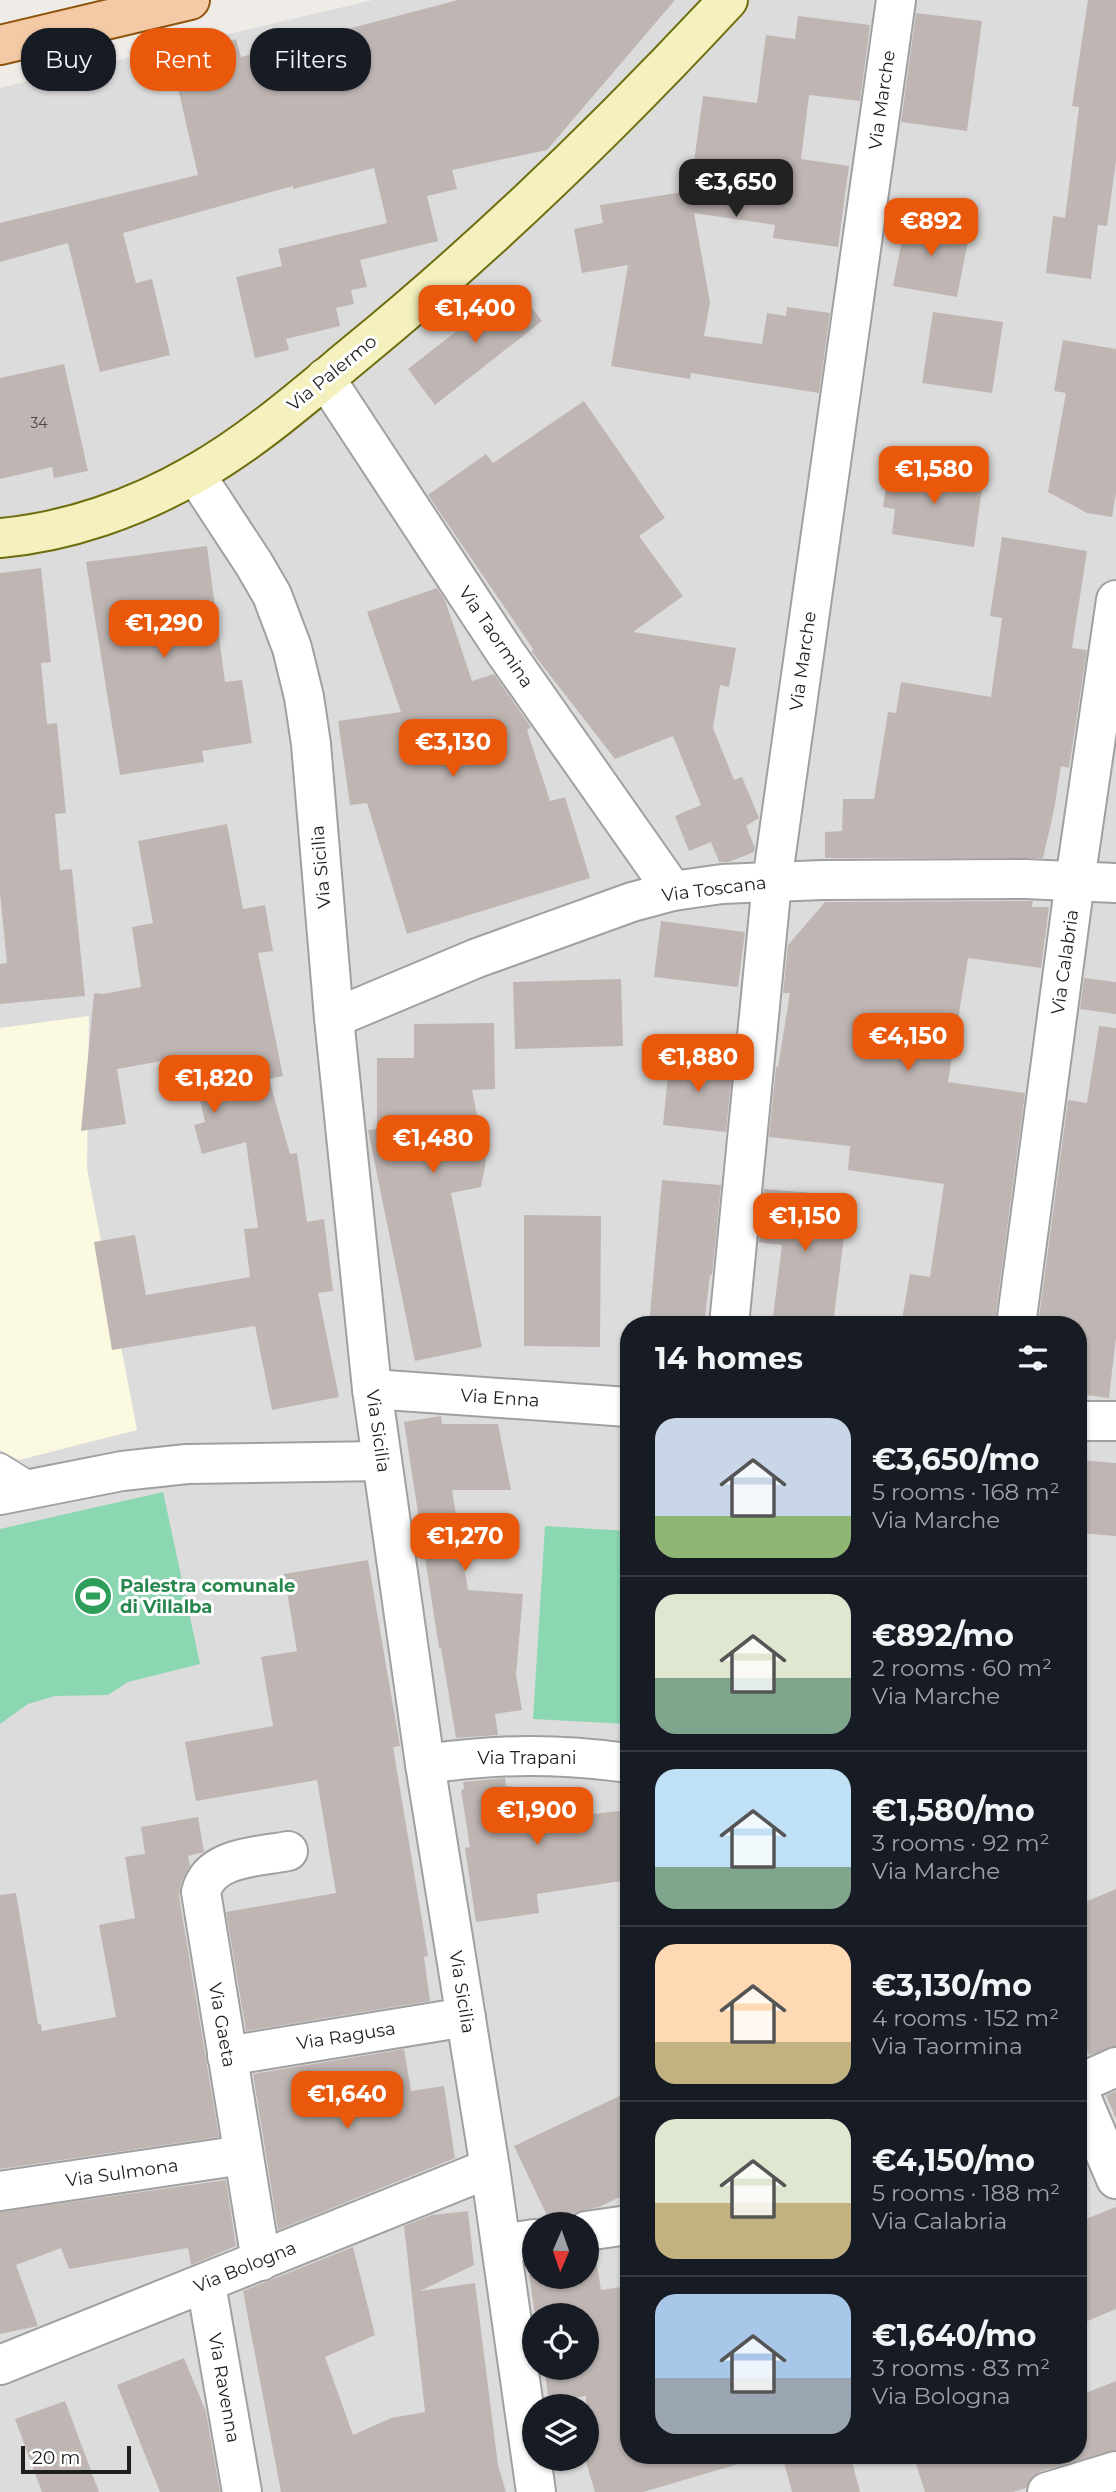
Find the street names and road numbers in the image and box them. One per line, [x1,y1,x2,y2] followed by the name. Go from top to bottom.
[864,49,900,151] street label: Via Marche
[283,330,381,416] street label: Via Palermo
[454,582,538,692] street label: Via Taormina
[785,610,821,712] street label: Via Marche
[306,824,336,910] street label: Via Sicilia
[660,872,768,906] street label: Via Toscana
[1047,908,1083,1016] street label: Via Calabria
[460,1384,540,1412] street label: Via Enna
[361,1388,395,1474] street label: Via Sicilia
[477,1747,577,1769] street label: Via Trapani
[445,1949,479,2035] street label: Via Sicilia
[204,1981,240,2069] street label: Via Gaeta
[295,2017,397,2055] street label: Via Ragusa
[64,2154,180,2192] street label: Via Sulmona
[191,2236,299,2298] street label: Via Bologna
[204,2331,244,2445] street label: Via Ravenna

